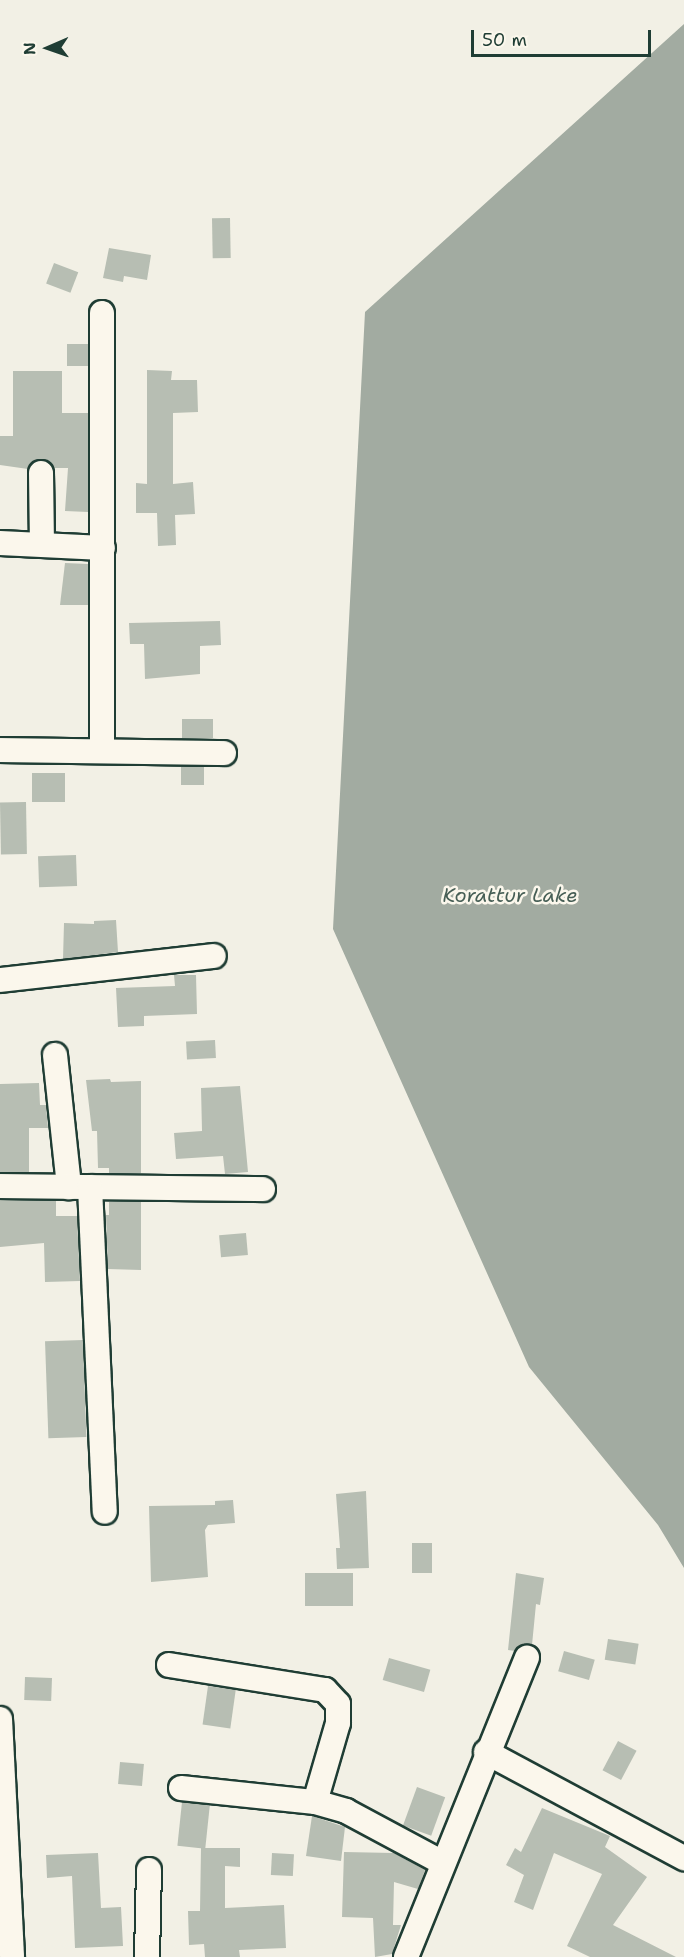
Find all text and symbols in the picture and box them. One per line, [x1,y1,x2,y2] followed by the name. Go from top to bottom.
[18,18,78,78] north arrow
[474,18,654,56] scale bar
[482,28,527,52] text: 50 m
[19,42,40,55] text: N
[442,883,578,907] water label: Korattur Lake

